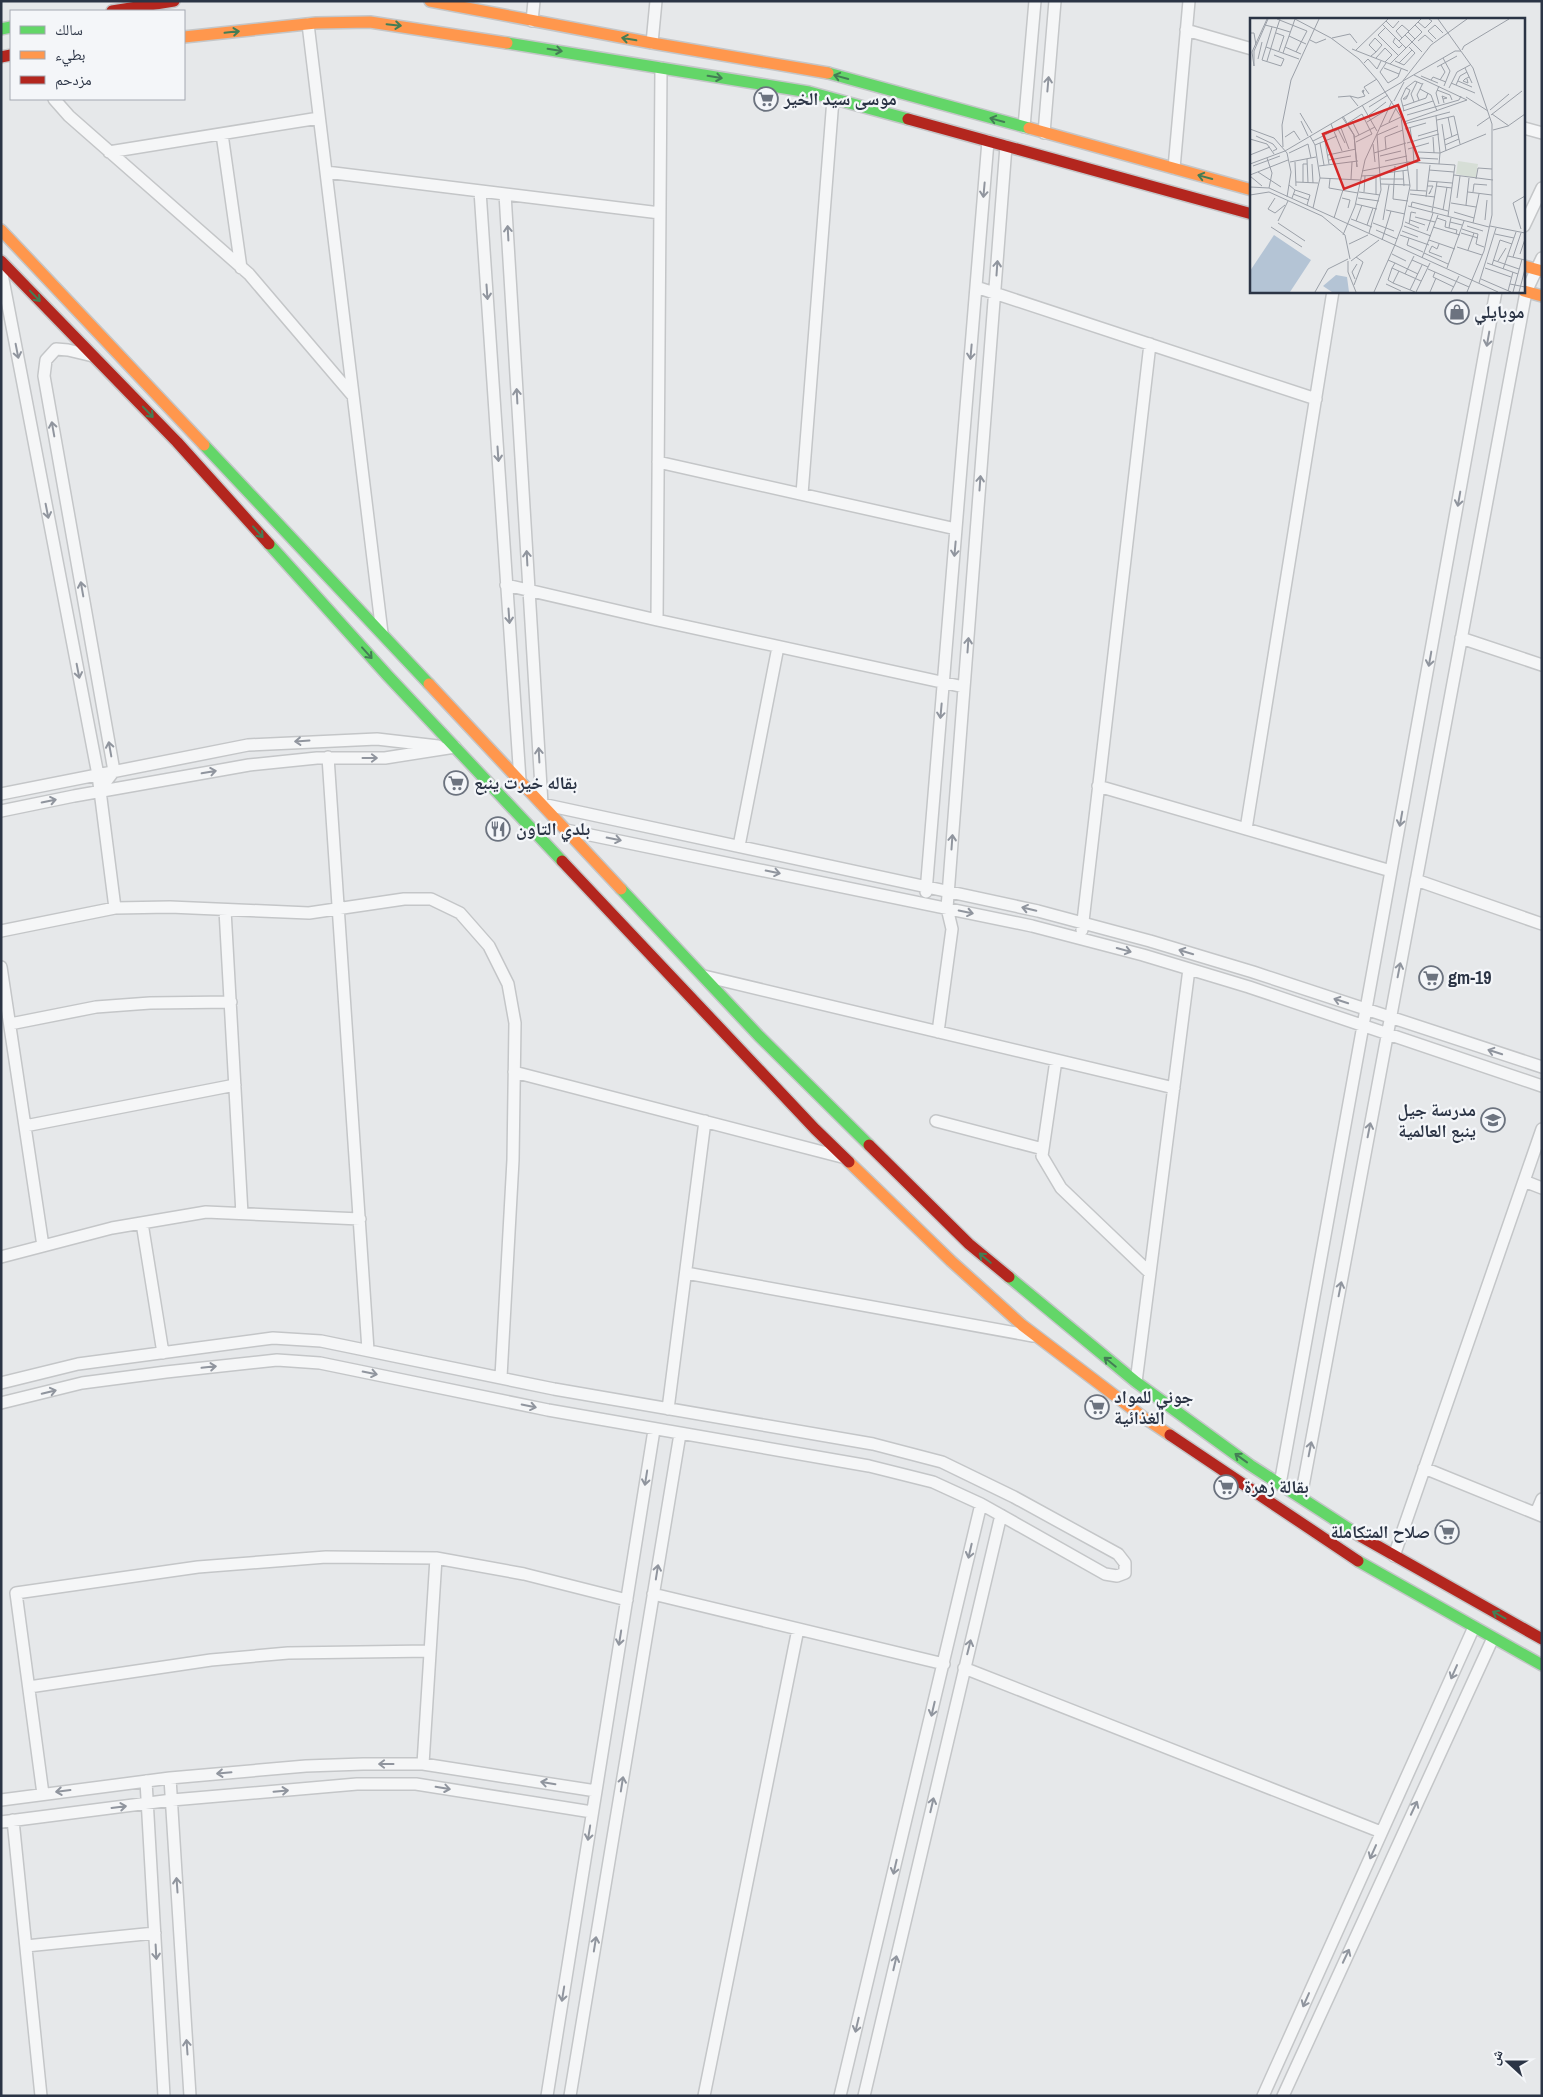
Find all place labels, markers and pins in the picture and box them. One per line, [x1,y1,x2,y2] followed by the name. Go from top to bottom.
[753,86,779,112] supermarket icon: موسى سيد الخير
[783,86,897,111] place label: موسى سيد الخير
[1444,299,1470,325] shop icon: موبايلي
[1474,299,1524,326] place label: موبايلي
[443,770,469,796] supermarket icon: بقاله خيرت ينبع
[474,770,577,795] place label: بقاله خيرت ينبع
[485,816,511,842] restaurant icon: بلدي التاون
[516,816,590,843] place label: بلدي التاون
[1418,965,1444,991] supermarket icon: gm-19
[1448,965,1491,990] place label: gm-19
[1398,1097,1476,1143] place label: مدرسة جيل ينبع العالمية
[1480,1107,1506,1133] school or university icon: مدرسة جيل ينبع العالمية
[1114,1384,1194,1430] place label: جوني للمواد الغذائية
[1084,1394,1110,1420] supermarket icon: جوني للمواد الغذائية
[1213,1474,1239,1500] supermarket icon: بقالة زهرة
[1244,1474,1309,1499] place label: بقالة زهرة
[1331,1519,1430,1544] place label: صلاح المتكاملة
[1434,1519,1460,1545] supermarket icon: صلاح المتكاملة

